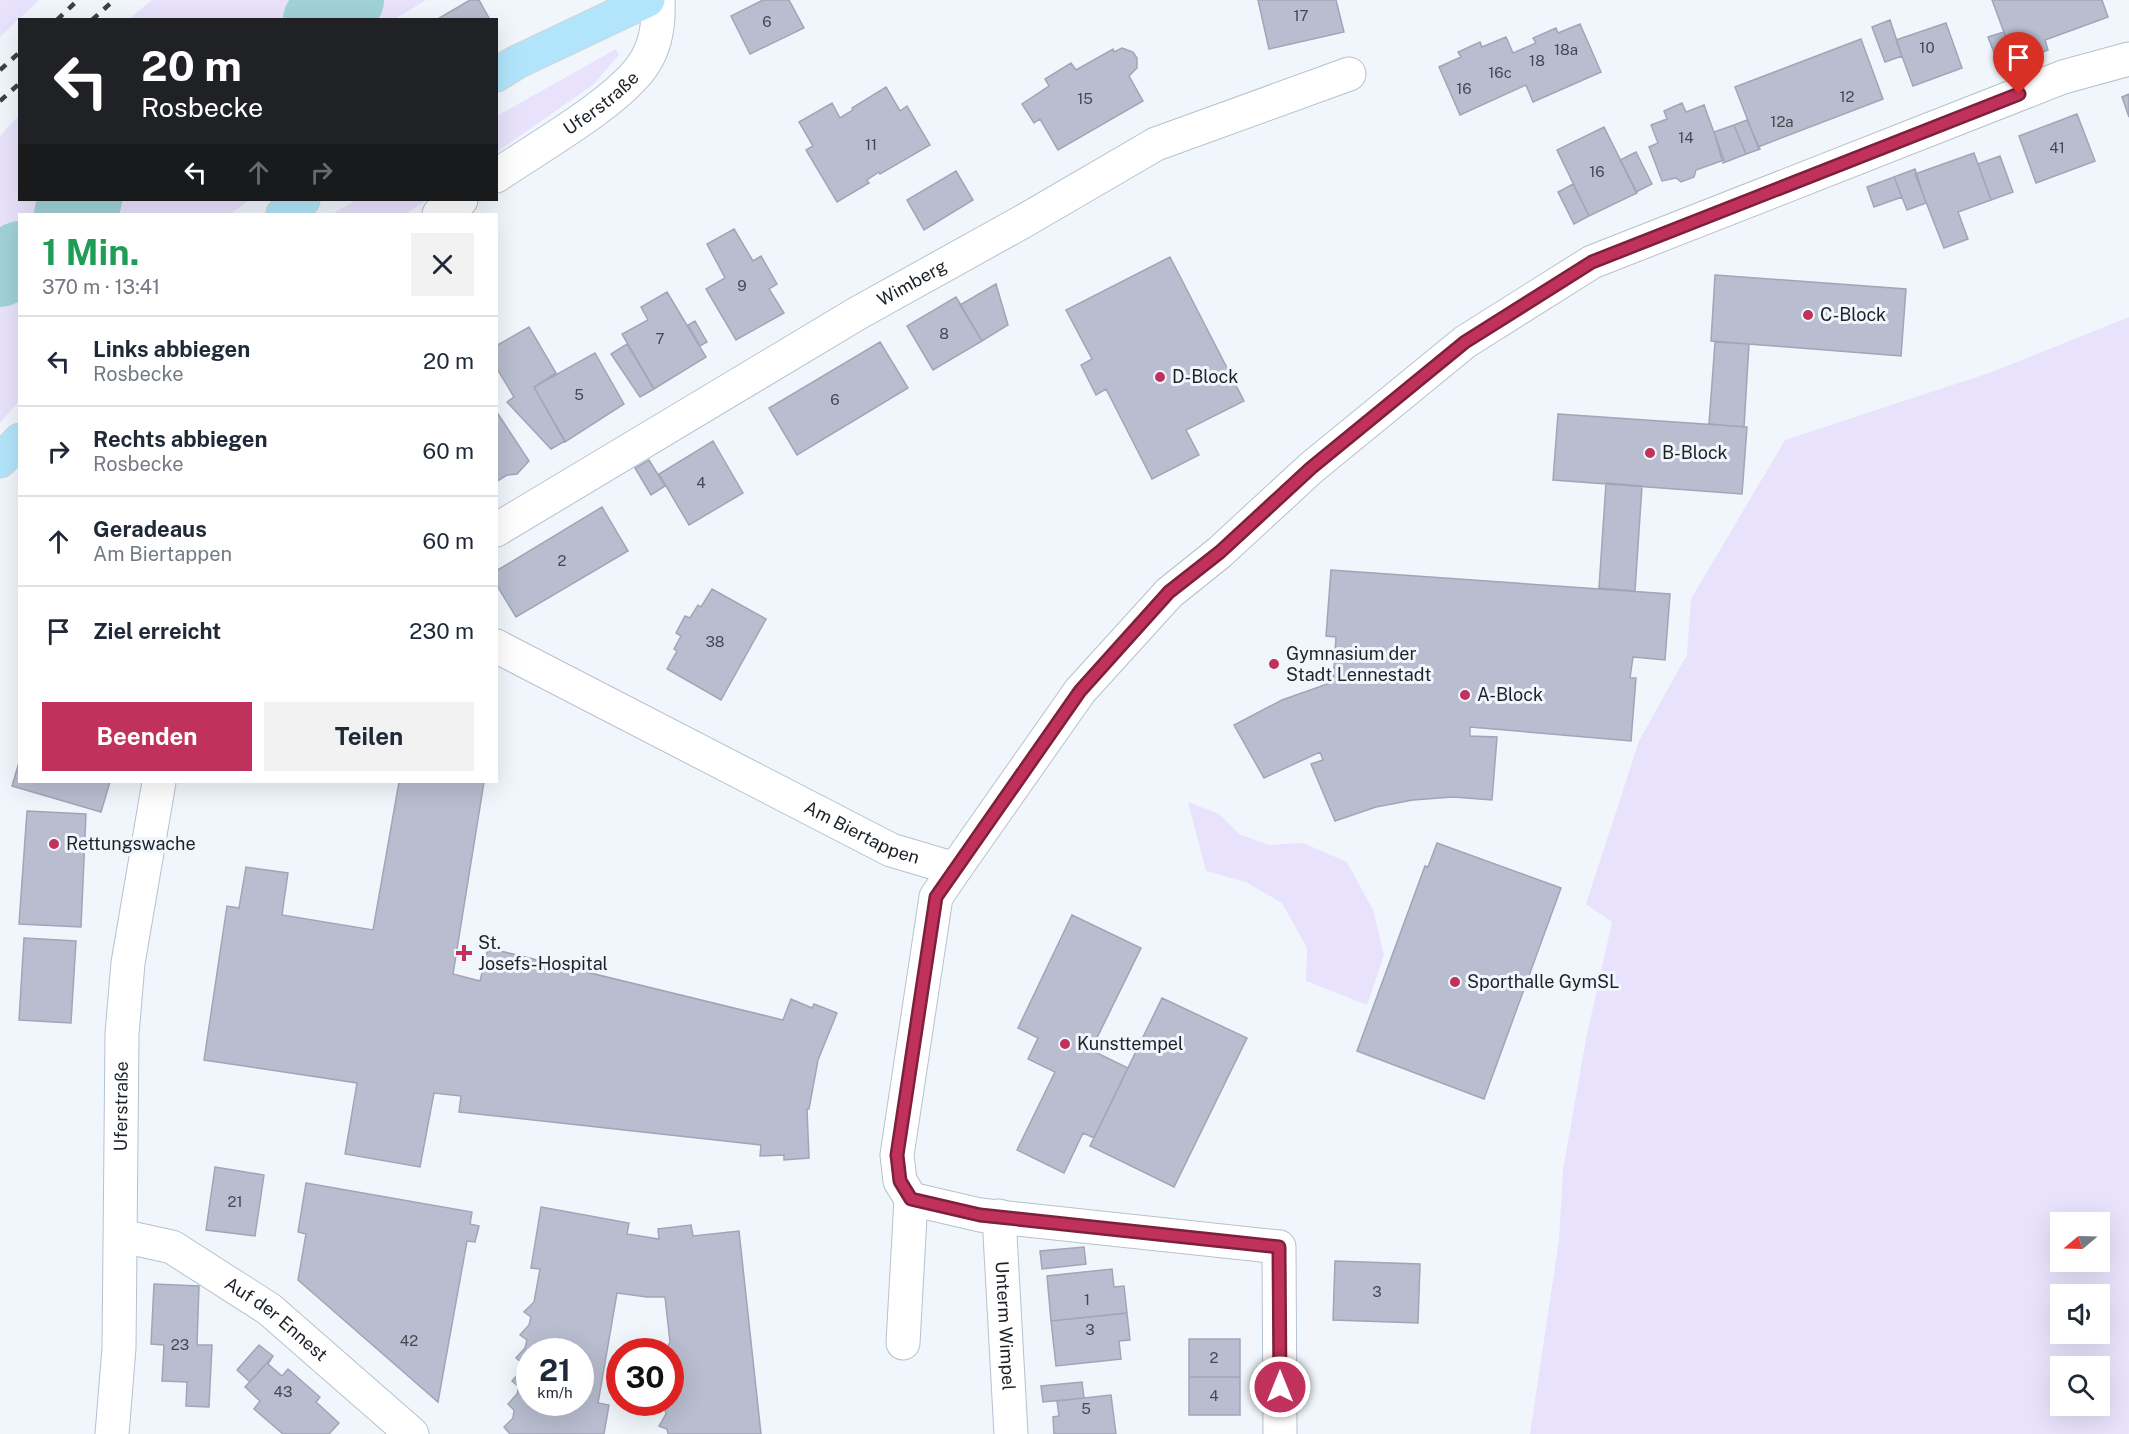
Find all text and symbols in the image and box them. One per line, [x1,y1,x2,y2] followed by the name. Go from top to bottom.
[1293,7,1309,24] house number: 17
[762,13,772,30] house number: 6
[1993,32,2044,94] pin
[1919,39,1935,56] house number: 10
[141,41,242,90] text: 20 m
[1554,41,1578,58] house number: 18a
[2002,41,2035,74] icon: arrive
[42,42,120,120] icon: left
[1529,52,1545,69] house number: 18
[1488,64,1512,81] house number: 16c
[559,67,643,139] street label: Uferstraße
[1456,80,1472,97] house number: 16
[1839,88,1855,105] house number: 12
[1077,90,1093,107] house number: 15
[141,91,263,123] text: Rosbecke
[1770,113,1794,130] house number: 12a
[1678,129,1694,146] house number: 14
[865,136,877,153] house number: 11
[2049,139,2065,156] house number: 41
[179,156,212,189] icon: left
[242,156,275,189] icon: ahead
[305,156,338,189] icon: right
[1589,163,1605,180] house number: 16
[42,231,139,273] text: 1 Min.
[411,233,474,296] button: close
[873,255,950,310] street label: Wimberg
[42,275,160,299] text: 370 m · 13:41
[737,277,747,294] house number: 9
[1820,304,1886,325] place label: C-Block
[1801,308,1815,322] marker: C-Block
[939,325,949,342] house number: 8
[655,330,665,347] house number: 7
[93,336,250,362] text: Links abbiegen
[42,345,75,378] icon: left
[423,348,474,374] text: 20 m
[93,362,184,386] text: Rosbecke
[1172,366,1238,387] place label: D-Block
[1153,370,1167,384] marker: D-Block
[574,386,584,403] house number: 5
[830,391,840,408] house number: 6
[93,426,268,452] text: Rechts abbiegen
[42,435,75,468] icon: right
[423,438,474,464] text: 60 m
[1662,442,1728,463] place label: B-Block
[1643,446,1657,460] marker: B-Block
[93,452,184,476] text: Rosbecke
[696,474,706,491] house number: 4
[93,516,207,542] text: Geradeaus
[42,525,75,558] icon: ahead
[423,528,474,554] text: 60 m
[93,542,232,566] text: Am Biertappen
[558,552,567,569] house number: 2
[42,615,75,648] icon: arrive
[93,618,221,644] text: Ziel erreicht
[409,618,474,644] text: 230 m
[705,633,725,650] house number: 38
[1286,643,1431,685] place label: Gymnasium der Stadt Lennestadt
[1267,657,1281,671] marker: Gymnasium der Stadt Lennestadt
[1477,684,1543,705] place label: A-Block
[1458,688,1472,702] marker: A-Block
[42,702,252,771] button: Beenden
[264,702,474,771] button: Teilen
[801,796,922,868] street label: Am Biertappen
[66,833,196,854] place label: Rettungswache
[47,837,61,851] marker: Rettungswache
[478,932,608,974] place label: St. Josefs-Hospital
[455,944,473,962] marker: St. Josefs-Hospital
[1467,971,1619,992] place label: Sporthalle GymSL
[1448,975,1462,989] marker: Sporthalle GymSL
[1077,1033,1184,1054] place label: Kunsttempel
[1058,1037,1072,1051] marker: Kunsttempel
[110,1061,132,1152] street label: Uferstraße
[227,1193,243,1210] house number: 21
[2050,1212,2110,1272] north arrow
[2050,1212,2110,1416] map controls
[991,1260,1020,1391] street label: Unterm Wimpel
[221,1272,332,1365] street label: Auf der Ennest
[1372,1283,1382,1300] house number: 3
[2050,1284,2110,1344] button: sound
[1084,1291,1090,1308] house number: 1
[1085,1321,1095,1338] house number: 3
[400,1332,418,1349] house number: 42
[171,1336,189,1353] house number: 23
[606,1338,684,1416] speed limit sign: 30
[1210,1349,1219,1366] house number: 2
[539,1352,571,1388] text: 21
[1248,1355,1312,1419] position arrow
[2050,1356,2110,1416] button: search
[274,1383,292,1400] house number: 43
[537,1384,573,1401] text: km/h
[1209,1387,1219,1404] house number: 4
[1081,1400,1091,1417] house number: 5

